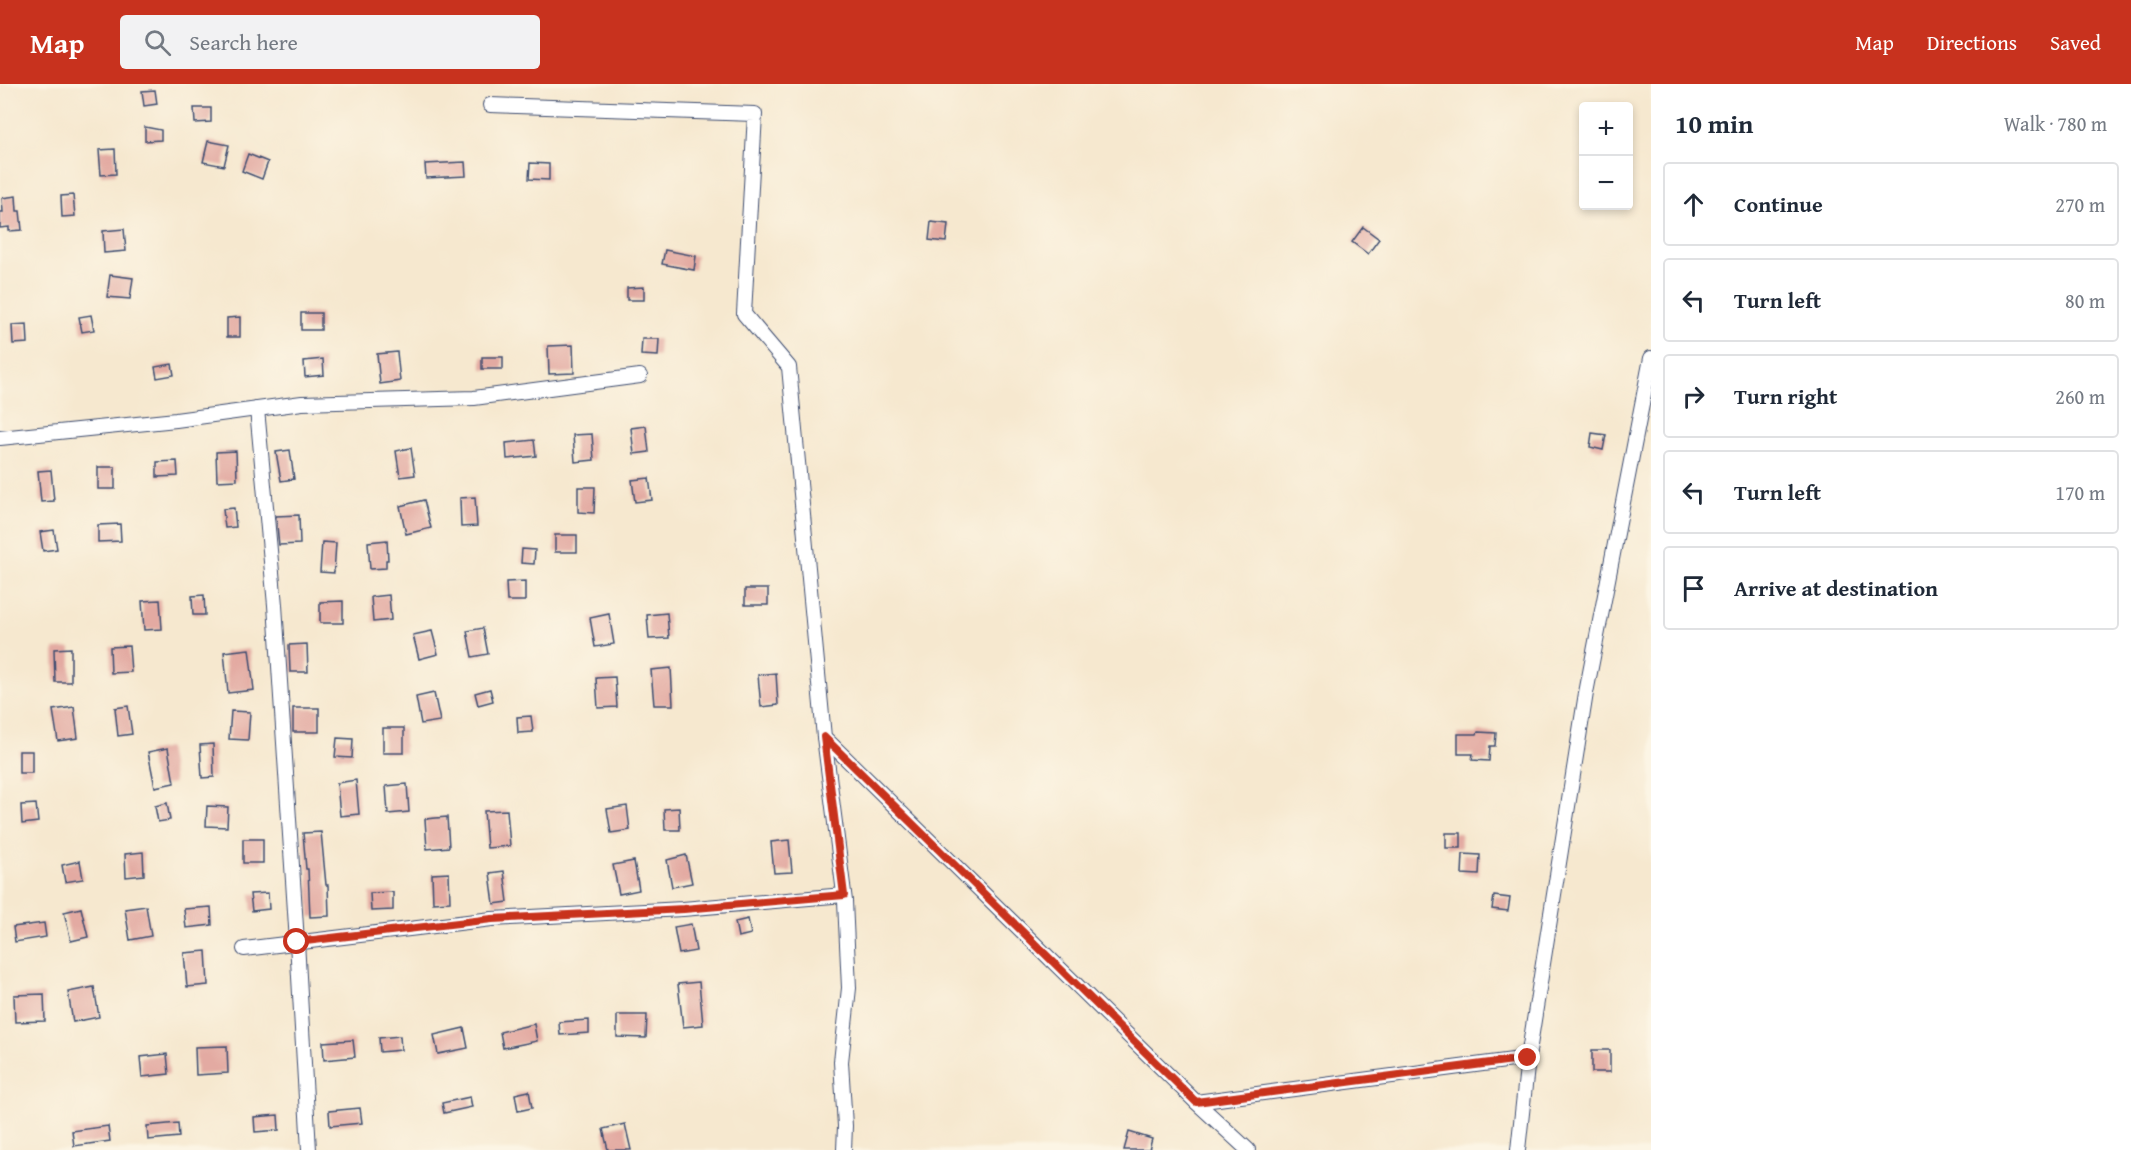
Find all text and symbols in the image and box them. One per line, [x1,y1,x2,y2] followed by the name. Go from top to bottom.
[120,15,540,69] search box
[30,22,84,63] text: Map
[141,26,174,59] icon: search
[189,26,298,58] text: Search here
[1855,27,1894,58] text: Map
[1927,27,2017,58] text: Directions
[2050,27,2101,58] text: Saved
[1579,102,1633,210] map controls
[1579,102,1633,156] button: +
[1675,104,1753,143] text: 10 min
[2004,109,2107,138] text: Walk · 780 m
[1579,156,1633,210] button: −
[1677,188,1710,221] icon: ahead
[1734,188,1823,220] text: Continue
[2055,190,2105,219] text: 270 m
[1677,284,1710,317] icon: left
[1734,284,1821,316] text: Turn left
[2065,286,2105,315] text: 80 m
[1677,380,1710,413] icon: right
[1734,380,1837,412] text: Turn right
[2055,382,2105,411] text: 260 m
[1677,476,1710,509] icon: left
[1734,476,1821,508] text: Turn left
[2055,478,2105,507] text: 170 m
[1677,572,1710,605] icon: arrive
[1734,572,1938,604] text: Arrive at destination
[283,928,309,954] route start
[1514,1044,1540,1070] route end

